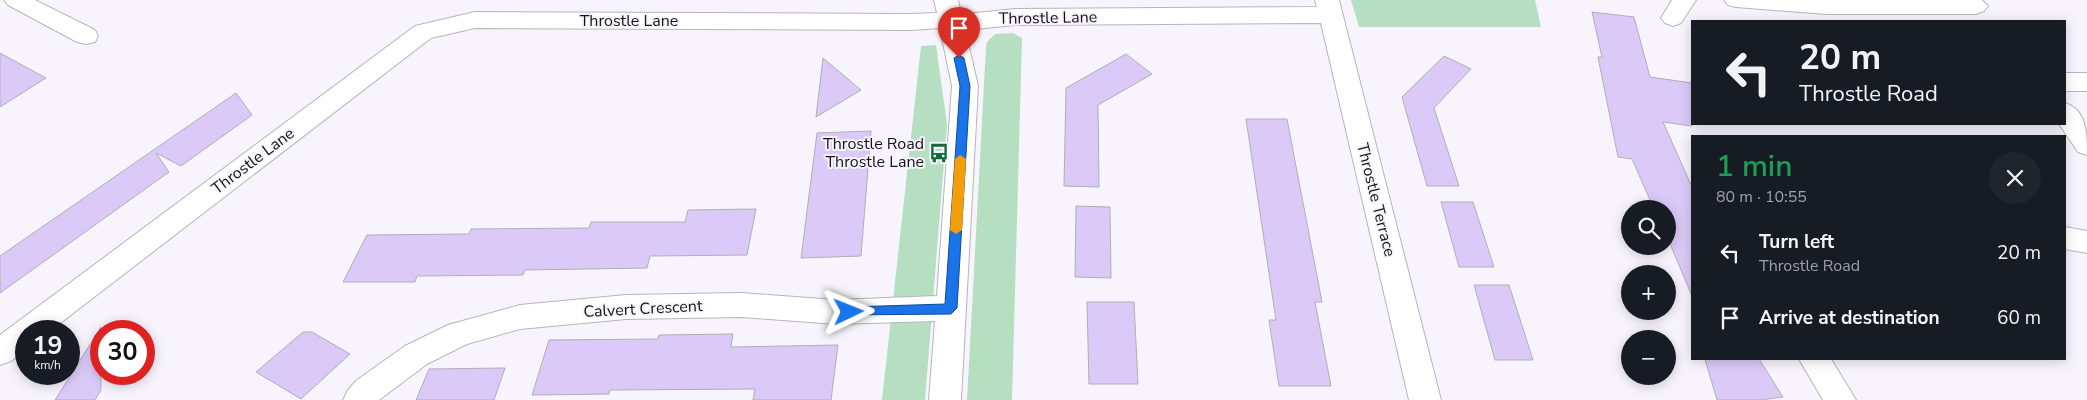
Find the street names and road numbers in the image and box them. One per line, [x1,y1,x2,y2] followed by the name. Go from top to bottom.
[999,6,1097,30] street label: Throstle Lane
[580,10,678,32] street label: Throstle Lane
[207,123,299,199] street label: Throstle Lane
[1351,141,1401,259] street label: Throstle Terrace
[583,295,703,323] street label: Calvert Crescent

